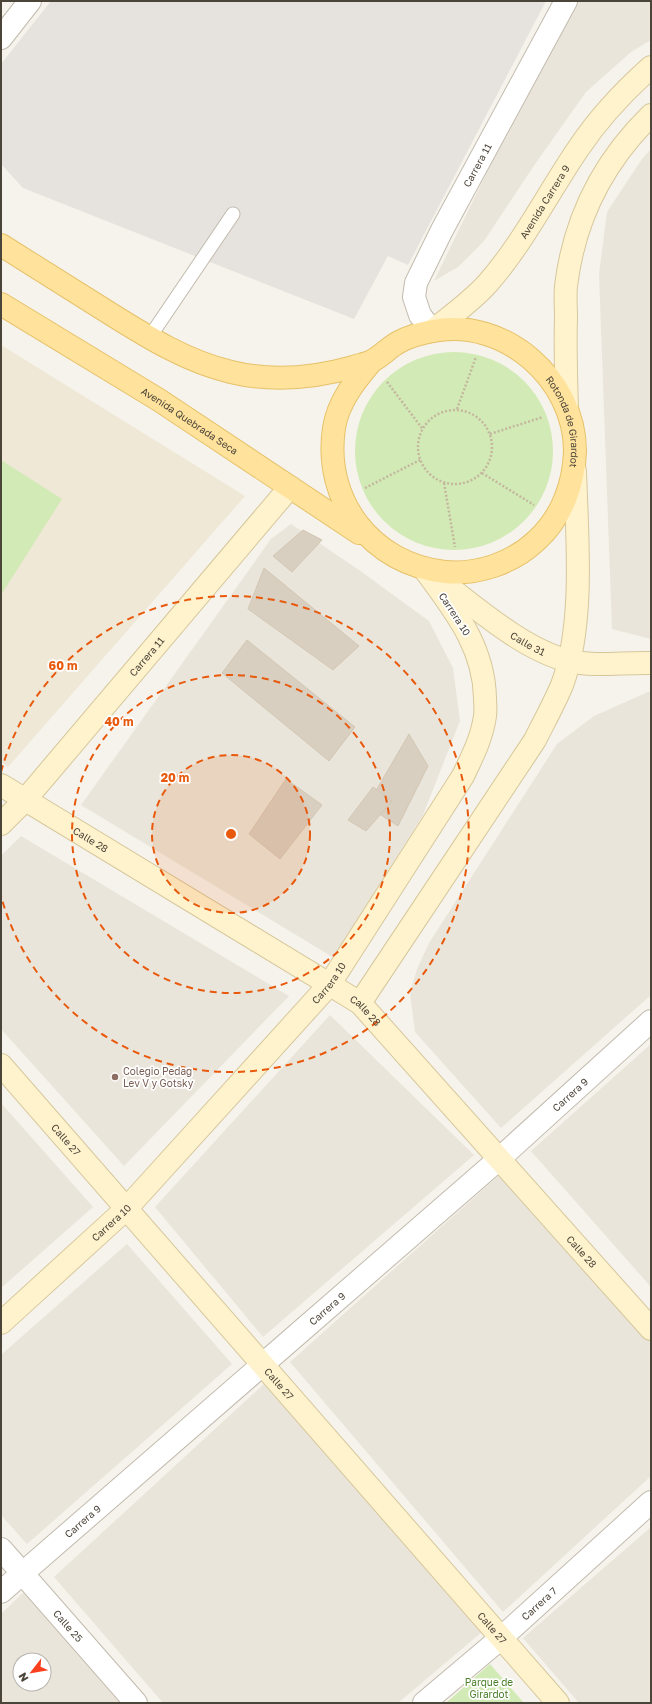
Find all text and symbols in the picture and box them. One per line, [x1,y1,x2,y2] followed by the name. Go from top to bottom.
[461,141,494,189] street label: Carrera 11
[517,163,572,241] street label: Avenida Carrera 9
[544,373,581,469] street label: Rotonda de Girardot
[139,385,240,457] street label: Avenida Quebrada Seca
[437,590,473,638] street label: Carrera 10
[508,629,547,658] street label: Calle 31
[127,634,167,679] street label: Carrera 11
[49,658,77,673] text: 60 m
[105,714,133,729] text: 40 m
[161,770,189,785] text: 20 m
[71,824,111,855] street label: Calle 28
[224,827,238,841] centre of rings
[309,960,348,1006] street label: Carrera 10
[348,992,383,1028] street label: Calle 28
[123,1065,194,1089] place label: Colegio Pedag Lev V y Gotsky
[110,1072,120,1082] marker: Colegio Pedag Lev V y Gotsky
[550,1075,590,1114] street label: Carrera 9
[49,1121,83,1158] street label: Calle 27
[89,1202,133,1244] street label: Carrera 10
[564,1233,599,1270] street label: Calle 28
[306,1290,348,1328] street label: Carrera 9
[262,1365,296,1402] street label: Calle 27
[62,1502,103,1540] street label: Carrera 9
[519,1585,559,1623] street label: Carrera 7
[51,1607,86,1644] street label: Calle 25
[475,1609,509,1646] street label: Calle 27
[12,1652,52,1692] north arrow
[15,1670,31,1684] text: N
[465,1676,513,1700] park label: Parque de Girardot

